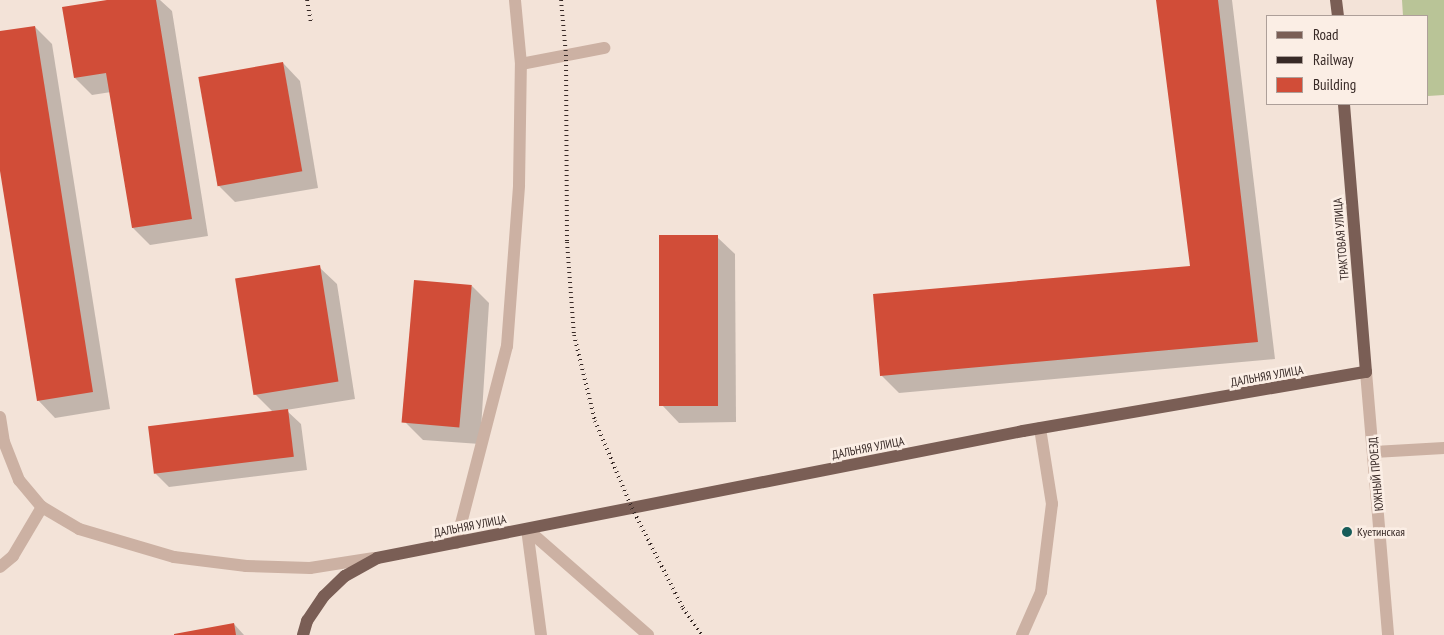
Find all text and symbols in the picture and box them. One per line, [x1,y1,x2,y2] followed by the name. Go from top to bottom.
[1266,15,1429,105] legend
[1313,25,1339,44] text: Road
[1313,50,1353,69] text: Railway
[1313,75,1356,94] text: Building
[1330,197,1352,281] street label: ТРАКТОВАЯ УЛИЦА
[1229,363,1305,389] street label: ДАЛЬНЯЯ УЛИЦА
[830,434,906,462] street label: ДАЛЬНЯЯ УЛИЦА
[1366,436,1386,512] street label: ЮЖНЫЙ ПРОЕЗД
[432,512,508,540] street label: ДАЛЬНЯЯ УЛИЦА
[1357,525,1405,539] place label: Куетинская
[1341,526,1353,538] marker: Куетинская

